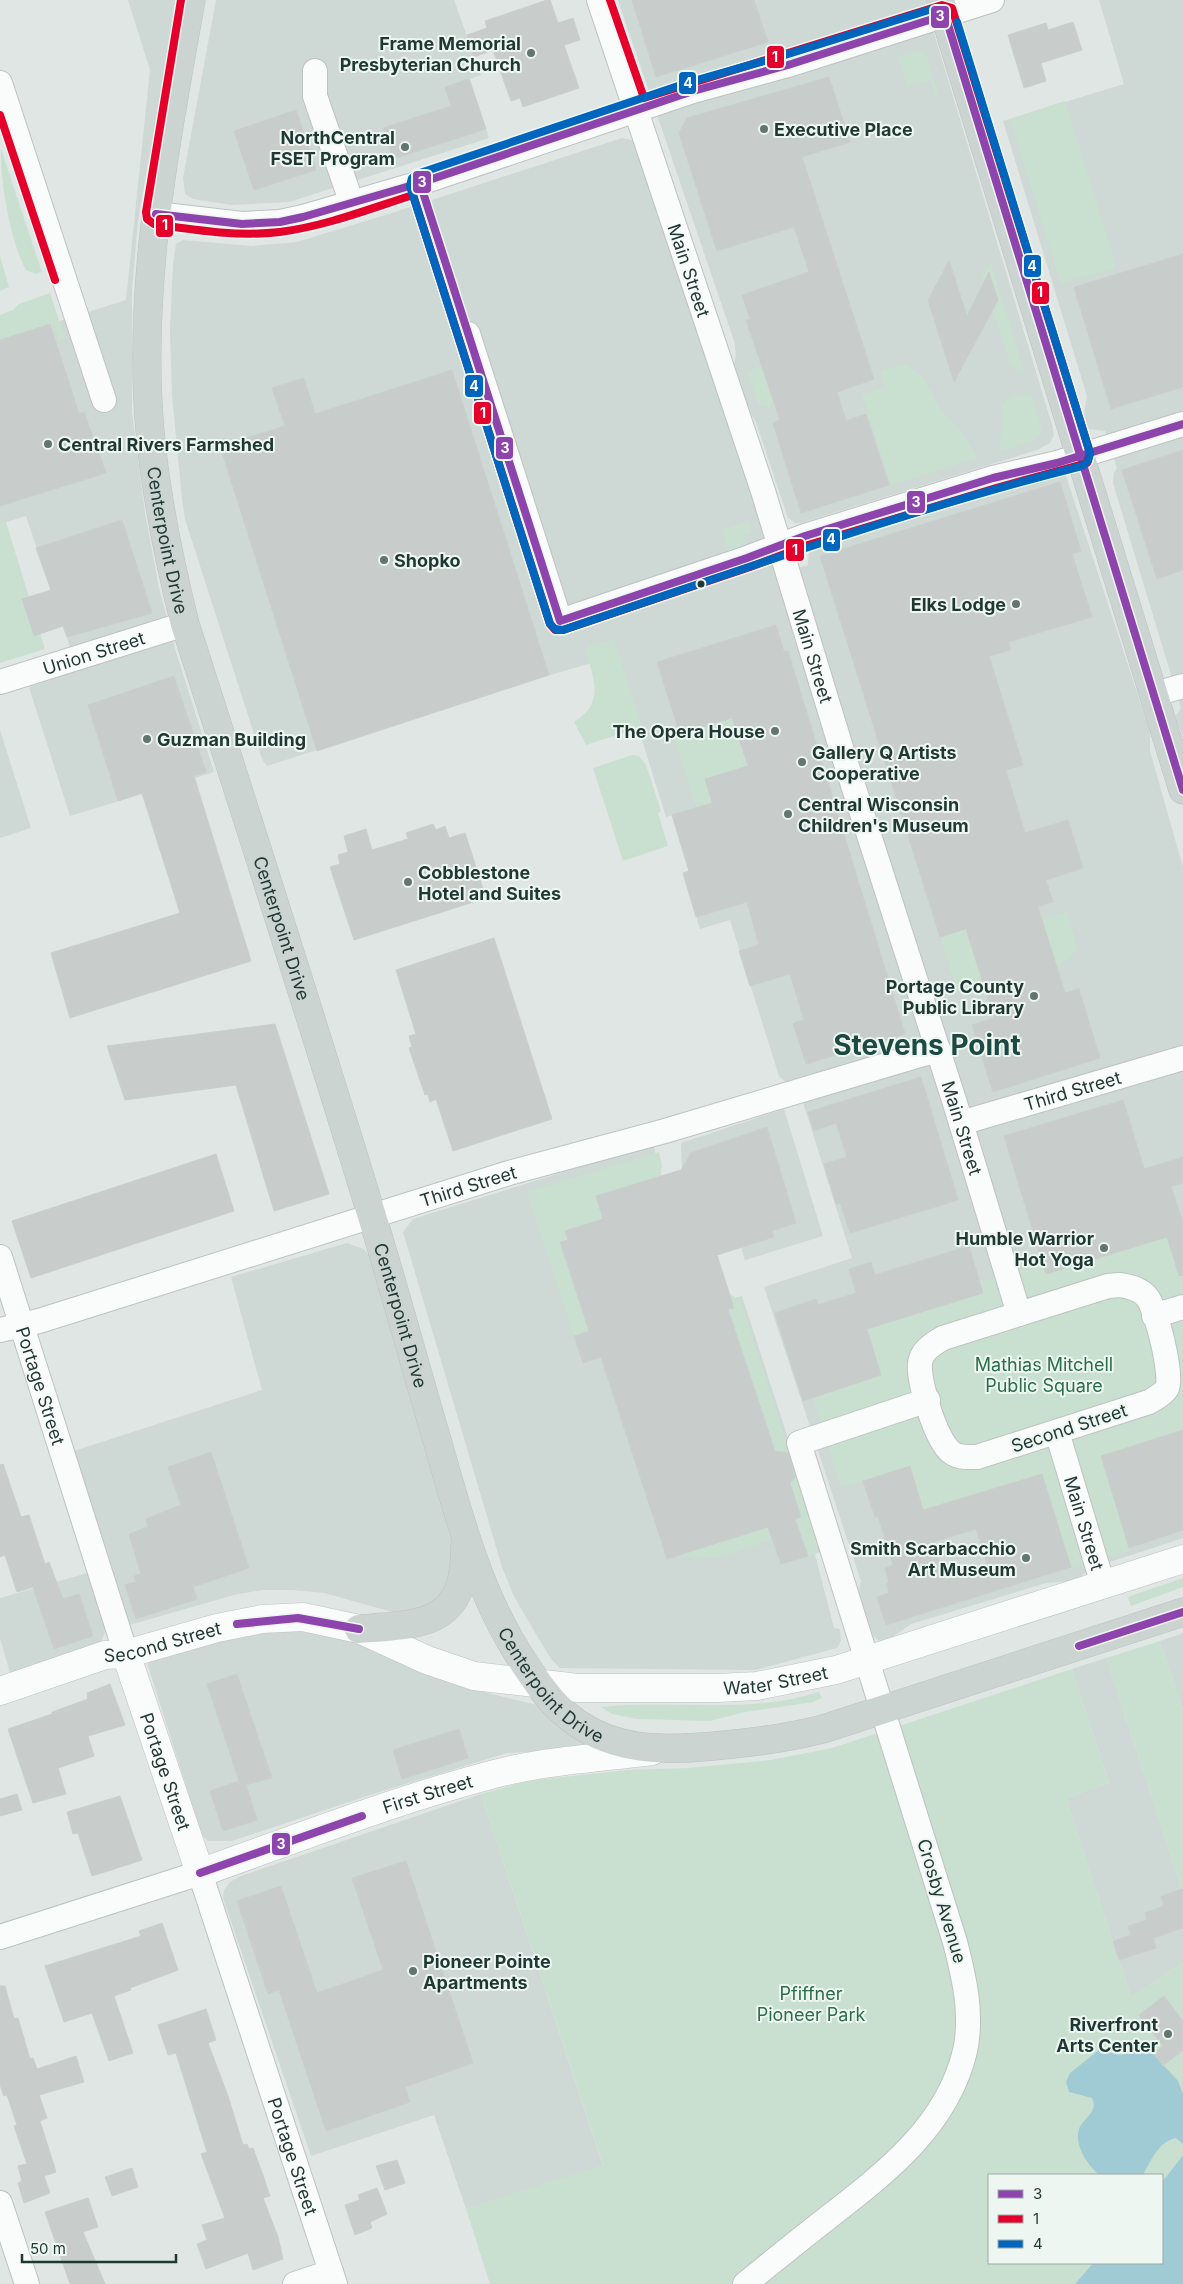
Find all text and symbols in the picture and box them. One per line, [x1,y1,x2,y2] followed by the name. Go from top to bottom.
[930,5,950,29] line badge: 3
[935,7,945,24] text: 3
[340,33,521,75] place label: Frame Memorial Presbyterian Church
[766,45,785,69] line badge: 1
[525,47,537,59] marker: Frame Memorial Presbyterian Church
[772,48,778,65] text: 1
[678,71,697,95] line badge: 4
[683,74,693,91] text: 4
[774,119,913,140] place label: Executive Place
[758,123,770,135] marker: Executive Place
[271,127,395,169] place label: NorthCentral FSET Program
[399,141,411,153] marker: NorthCentral FSET Program
[412,170,432,194] line badge: 3
[417,173,427,190] text: 3
[155,214,174,238] line badge: 1
[162,216,168,233] text: 1
[664,221,715,320] street label: Main Street
[1023,254,1042,278] line badge: 4
[1027,257,1037,274] text: 4
[1031,281,1050,305] line badge: 1
[1037,283,1043,300] text: 1
[464,374,484,398] line badge: 4
[469,377,479,394] text: 4
[473,401,492,425] line badge: 1
[480,404,486,421] text: 1
[58,434,274,455] place label: Central Rivers Farmshed
[495,436,514,460] line badge: 3
[42,438,54,450] marker: Central Rivers Farmshed
[500,439,510,456] text: 3
[143,465,193,616] street label: Centerpoint Drive
[906,490,926,514] line badge: 3
[911,493,921,510] text: 3
[822,528,841,552] line badge: 4
[826,530,836,547] text: 4
[785,538,805,562] line badge: 1
[792,541,798,558] text: 1
[394,550,460,571] place label: Shopko
[378,554,390,566] marker: Shopko
[696,579,706,589] unlabelled marker
[911,594,1006,615] place label: Elks Lodge
[1010,598,1022,610] marker: Elks Lodge
[789,606,837,706] street label: Main Street
[40,627,147,679] street label: Union Street
[613,721,765,742] place label: The Opera House
[769,725,781,737] marker: The Opera House
[157,729,306,750] place label: Guzman Building
[141,733,153,745] marker: Guzman Building
[812,742,957,784] place label: Gallery Q Artists Cooperative
[796,756,808,768] marker: Gallery Q Artists Cooperative
[798,794,969,836] place label: Central Wisconsin Children's Museum
[782,808,794,820] marker: Central Wisconsin Children's Museum
[250,853,315,1003] street label: Centerpoint Drive
[418,862,561,904] place label: Cobblestone Hotel and Suites
[402,876,414,888] marker: Cobblestone Hotel and Suites
[886,976,1024,1018] place label: Portage County Public Library
[1028,990,1040,1002] marker: Portage County Public Library
[833,1028,1021,1062] district label: Stevens Point
[1021,1066,1123,1115] street label: Third Street
[938,1078,987,1178] street label: Main Street
[417,1161,519,1211] street label: Third Street
[955,1228,1094,1270] place label: Humble Warrior Hot Yoga
[370,1240,432,1390] street label: Centerpoint Drive
[1098,1242,1110,1254] marker: Humble Warrior Hot Yoga
[12,1324,69,1447] street label: Portage Street
[975,1354,1113,1396] park label: Mathias Mitchell Public Square
[1008,1399,1130,1457] street label: Second Street
[1060,1473,1108,1573] street label: Main Street
[850,1538,1016,1580] place label: Smith Scarbacchio Art Museum
[1020,1552,1032,1564] marker: Smith Scarbacchio Art Museum
[103,1617,223,1666] street label: Second Street
[494,1623,607,1747] street label: Centerpoint Drive
[723,1661,830,1698] street label: Water Street
[136,1710,195,1833] street label: Portage Street
[380,1770,475,1818] street label: First Street
[271,1832,291,1856] line badge: 3
[276,1835,286,1852] text: 3
[913,1836,971,1966] street label: Crosby Avenue
[423,1951,551,1993] place label: Pioneer Pointe Apartments
[407,1965,419,1977] marker: Pioneer Pointe Apartments
[757,1983,865,2025] park label: Pfiffner Pioneer Park
[1056,2014,1158,2056] place label: Riverfront Arts Center
[1162,2028,1174,2040] marker: Riverfront Arts Center
[264,2095,322,2218] street label: Portage Street
[988,2174,1163,2264] legend
[1033,2184,1042,2203] text: 3
[1033,2209,1039,2228] text: 1
[22,2232,176,2264] scale bar
[1033,2234,1043,2253] text: 4
[30,2239,66,2258] text: 50 m

